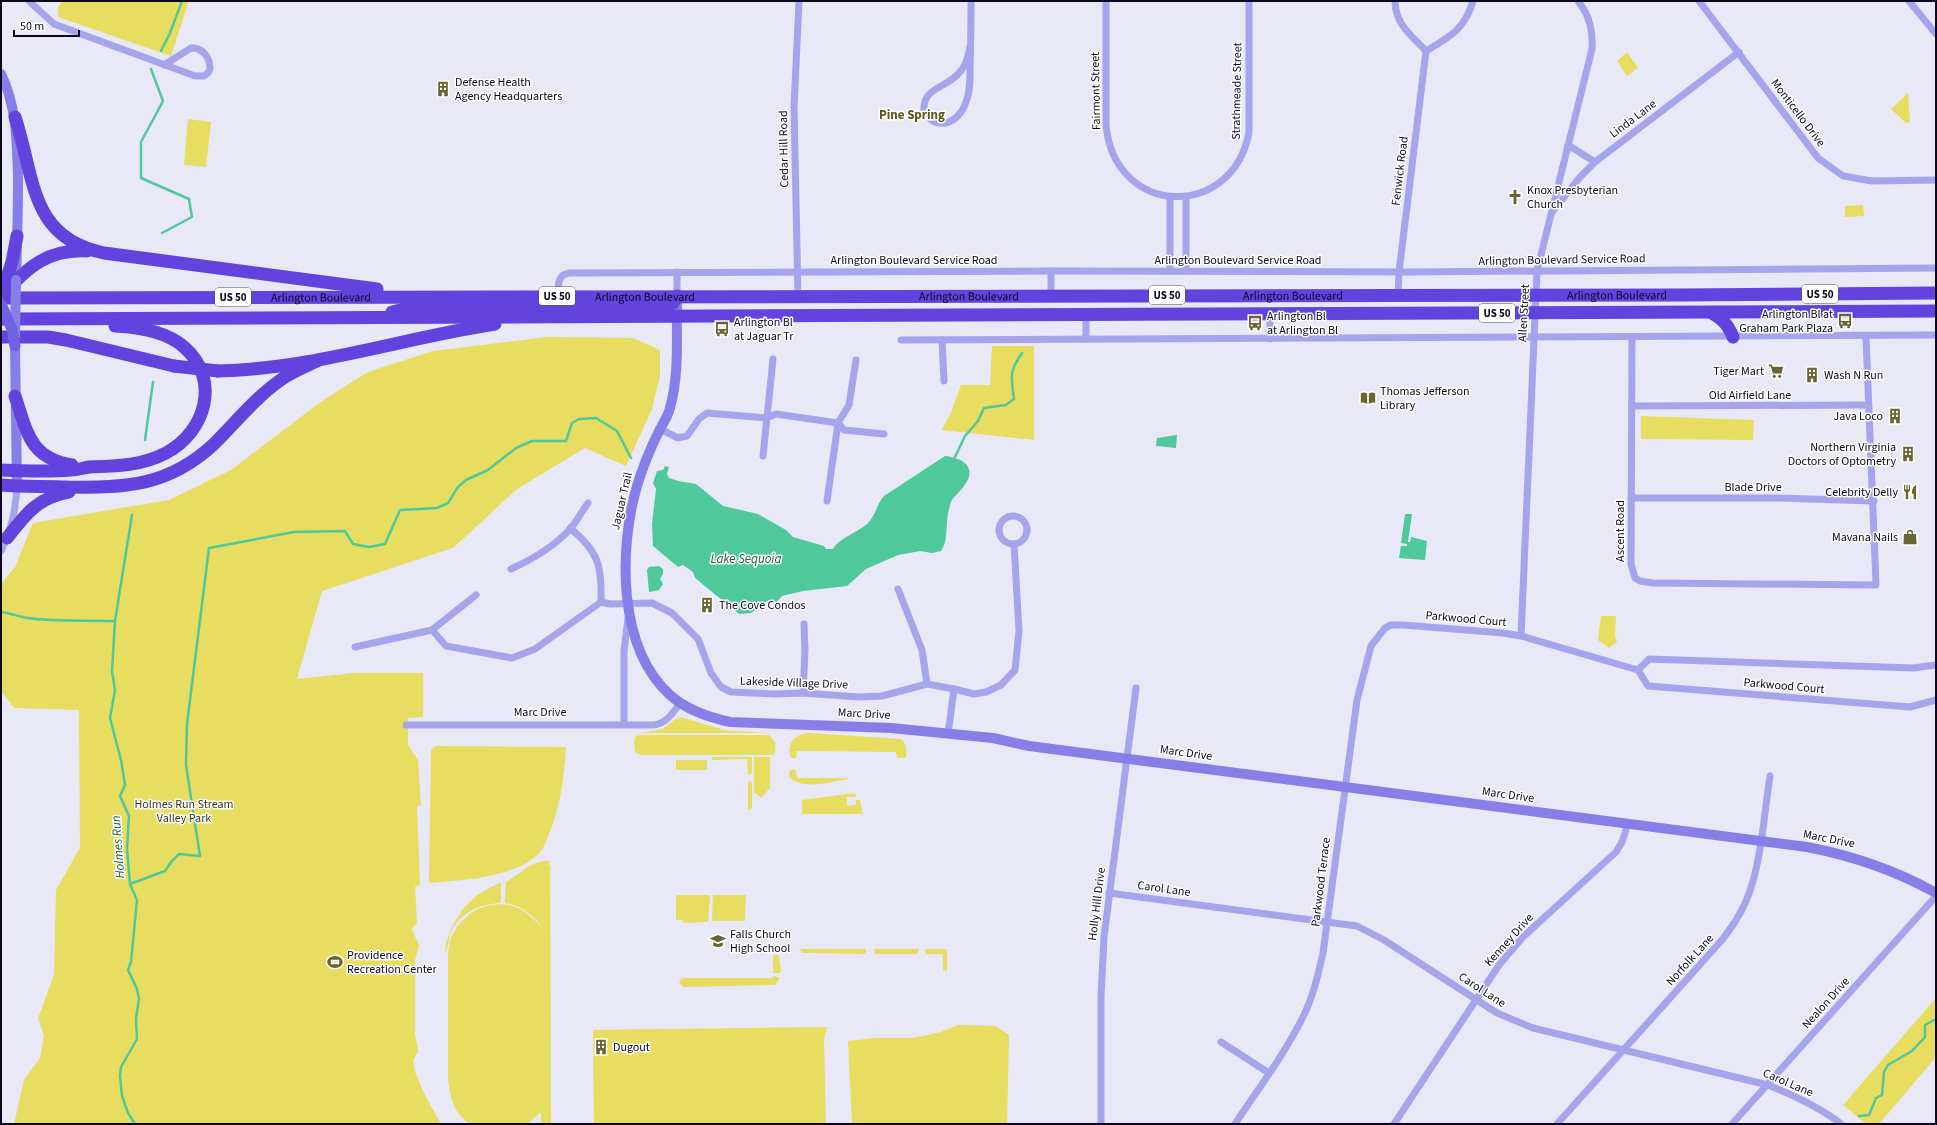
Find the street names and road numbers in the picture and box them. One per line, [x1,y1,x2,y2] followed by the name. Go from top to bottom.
[1228,42,1246,140] street label: Strathmeade Street
[1087,52,1105,130] street label: Fairmont Street
[1767,76,1829,150] street label: Monticello Drive
[1606,96,1660,142] street label: Linda Lane
[775,110,793,188] street label: Cedar Hill Road
[1387,136,1413,206] street label: Fenwick Road
[1478,250,1646,270] street label: Arlington Boulevard Service Road
[830,252,998,269] street label: Arlington Boulevard Service Road
[1154,252,1322,269] street label: Arlington Boulevard Service Road
[1514,284,1534,342] street label: Allen Street
[1802,285,1838,303] road number: US 50
[1149,286,1185,304] road number: US 50
[539,287,575,305] road number: US 50
[1243,287,1343,304] street label: Arlington Boulevard
[1567,287,1667,304] street label: Arlington Boulevard
[215,288,251,306] road number: US 50
[595,288,695,305] street label: Arlington Boulevard
[919,288,1019,305] street label: Arlington Boulevard
[271,289,371,306] street label: Arlington Boulevard
[1479,304,1515,322] road number: US 50
[1709,387,1791,404] street label: Old Airfield Lane
[607,470,637,532] street label: Jaguar Trail
[1724,479,1782,496] street label: Blade Drive
[1612,500,1629,562] street label: Ascent Road
[1425,607,1507,631] street label: Parkwood Court
[740,673,848,693] street label: Lakeside Village Drive
[1743,674,1825,698] street label: Parkwood Court
[514,704,566,721] street label: Marc Drive
[837,704,891,724] street label: Marc Drive
[1159,741,1213,765] street label: Marc Drive
[1481,783,1535,807] street label: Marc Drive
[1802,826,1857,852] street label: Marc Drive
[1307,836,1335,928] street label: Parkwood Terrace
[1084,866,1110,942] street label: Holly Hill Drive
[1136,877,1192,901] street label: Carol Lane
[1481,910,1537,970] street label: Kenney Drive
[1662,930,1718,990] street label: Norfolk Lane
[1455,968,1509,1012] street label: Carol Lane
[1798,973,1854,1033] street label: Nealon Drive
[1760,1065,1816,1101] street label: Carol Lane

